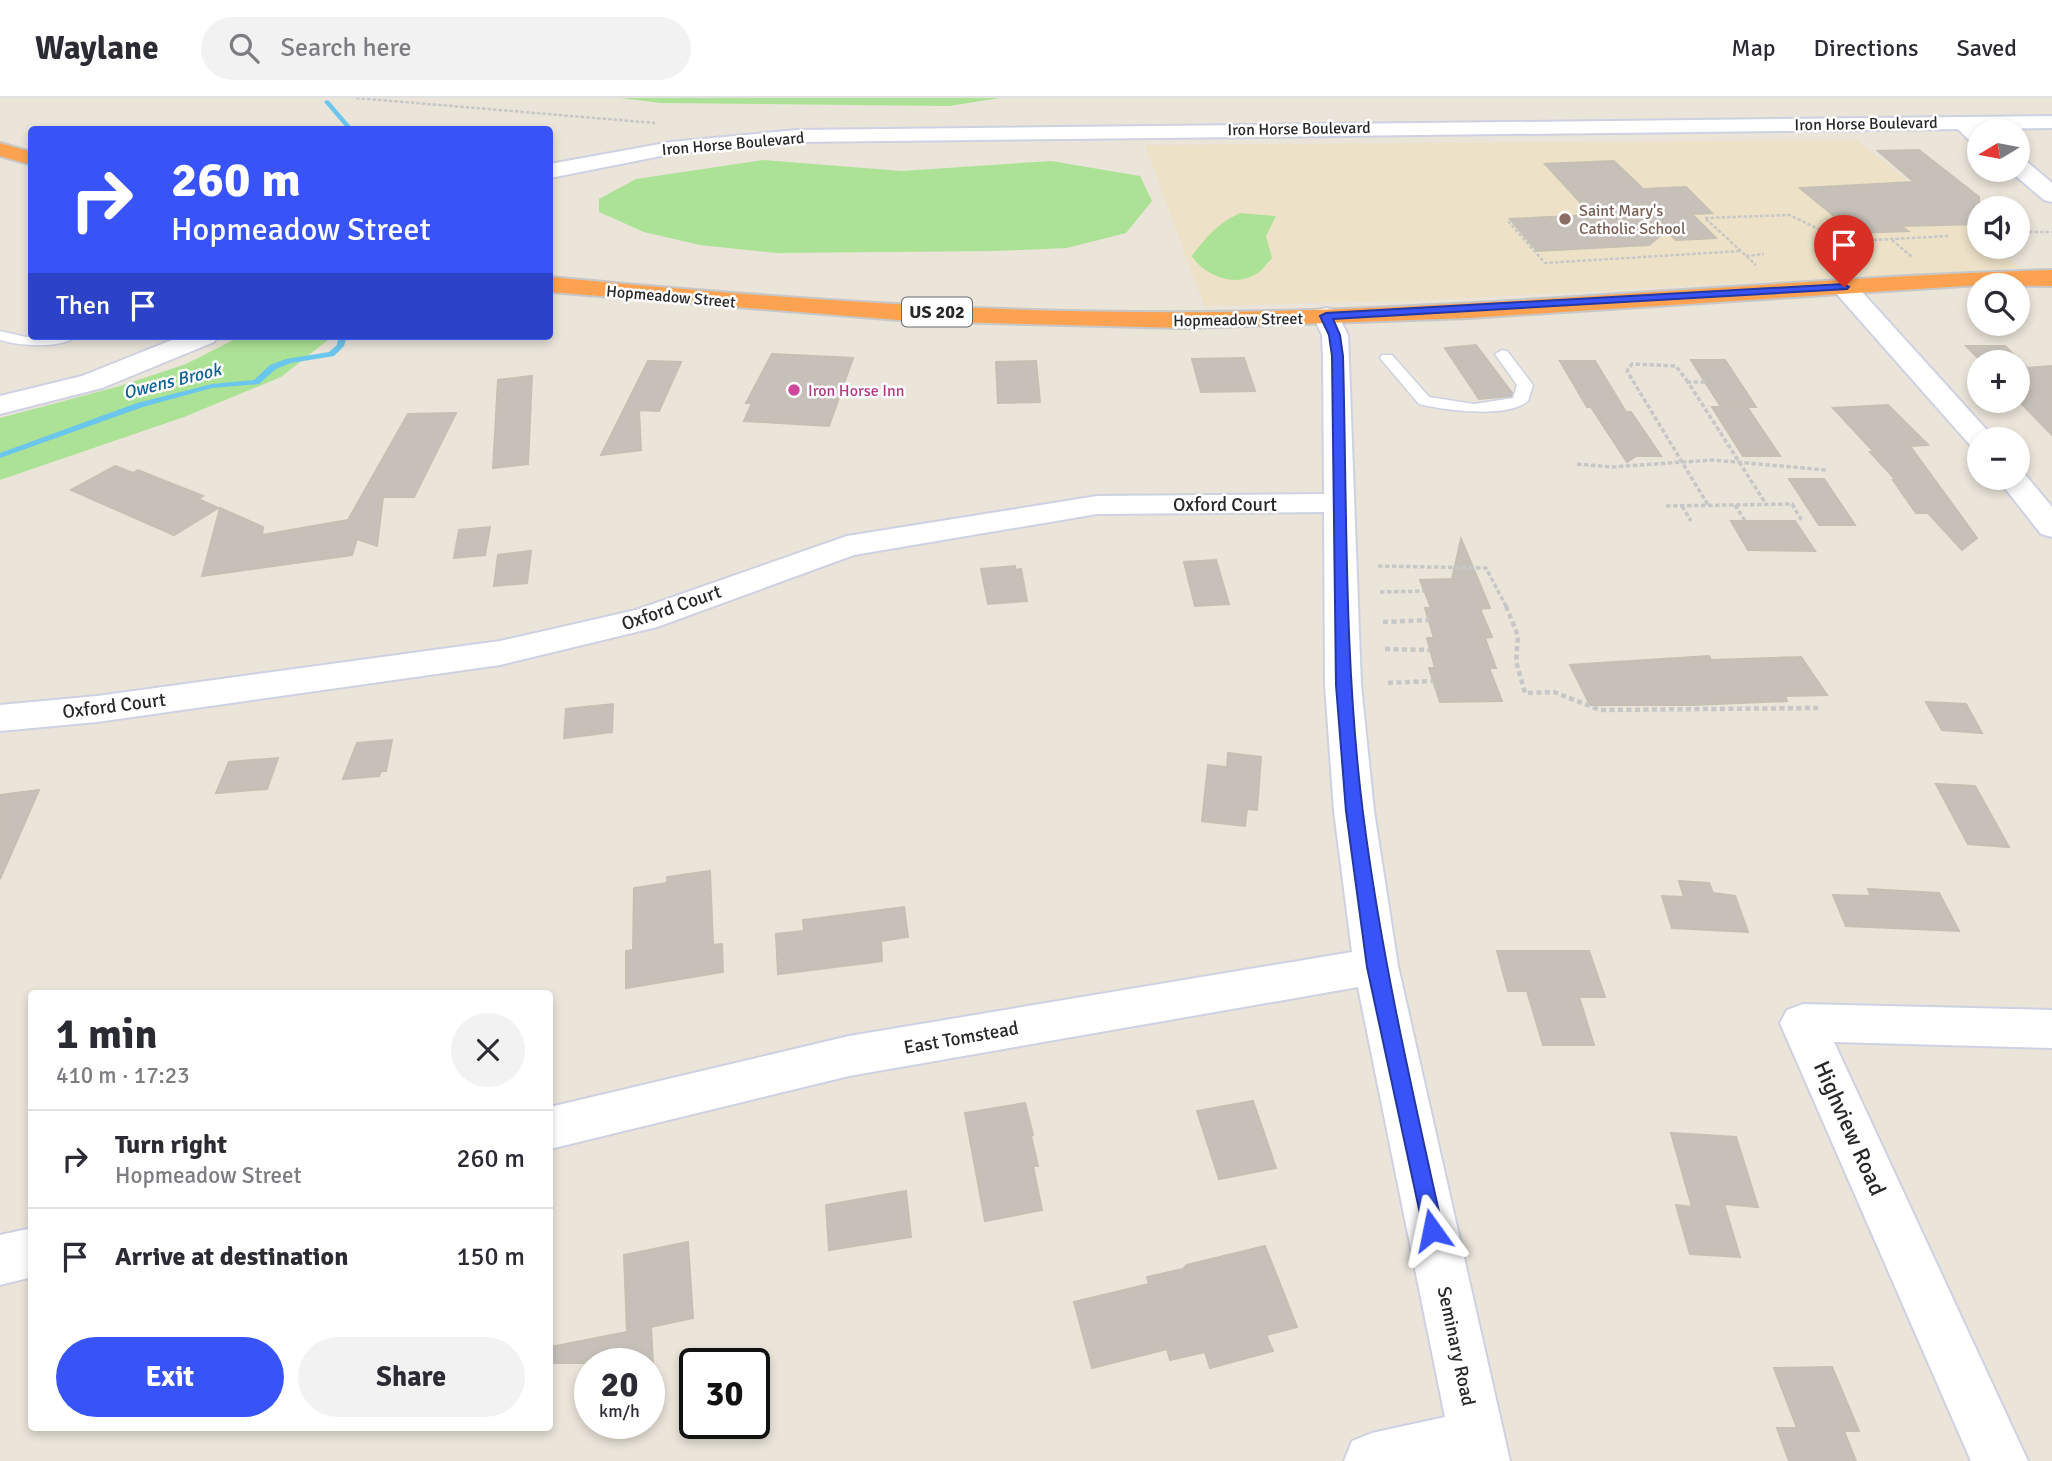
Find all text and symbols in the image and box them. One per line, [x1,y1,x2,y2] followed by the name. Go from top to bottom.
[201,17,691,80] search box
[35,28,159,69] text: Waylane
[225,29,263,67] icon: search
[281,32,412,64] text: Search here
[1731,33,1776,63] text: Map
[1814,33,1919,63] text: Directions
[1957,33,2017,63] text: Saved
[1794,113,1938,135] street label: Iron Horse Boulevard
[1227,118,1371,140] street label: Iron Horse Boulevard
[1967,119,2030,182] north arrow
[1967,119,2030,490] map controls
[661,128,805,160] street label: Iron Horse Boulevard
[171,150,301,210] text: 260 m
[56,154,147,245] icon: right
[1967,196,2030,259] button: sound
[1579,201,1686,239] place label: Saint Mary's Catholic School
[171,210,431,249] text: Hopmeadow Street
[1557,211,1573,227] marker: Saint Mary's Catholic School
[1814,215,1874,287] pin
[1825,226,1863,264] icon: arrive
[1967,273,2030,336] button: search
[605,281,737,313] street label: Hopmeadow Street
[124,287,162,325] icon: arrive
[56,290,110,322] text: Then
[902,298,972,327] road number: US 202
[1173,309,1303,331] street label: Hopmeadow Street
[1967,350,2030,413] button: +
[121,358,225,404] water label: Owens Brook
[808,381,905,401] place label: Iron Horse Inn
[786,382,802,398] marker: Iron Horse Inn
[1967,427,2030,490] button: −
[1173,493,1277,517] street label: Oxford Court
[618,580,725,636] street label: Oxford Court
[61,688,168,724] street label: Oxford Court
[56,1009,157,1060] text: 1 min
[451,1013,525,1087] button: close
[902,1016,1020,1060] street label: East Tomstead
[1807,1056,1892,1200] street label: Highview Road
[56,1061,190,1090] text: 410 m · 17:23
[115,1129,227,1161] text: Turn right
[56,1140,94,1178] icon: right
[456,1143,525,1175] text: 260 m
[115,1161,302,1190] text: Hopmeadow Street
[1395,1193,1469,1267] position arrow
[56,1238,94,1276] icon: arrive
[115,1241,348,1273] text: Arrive at destination
[456,1241,525,1273] text: 150 m
[1432,1284,1480,1408] street label: Seminary Road
[56,1337,284,1417] button: Exit
[298,1337,525,1417] button: Share
[679,1348,770,1439] speed limit sign: 30
[601,1363,638,1406] text: 20
[599,1400,640,1422] text: km/h

